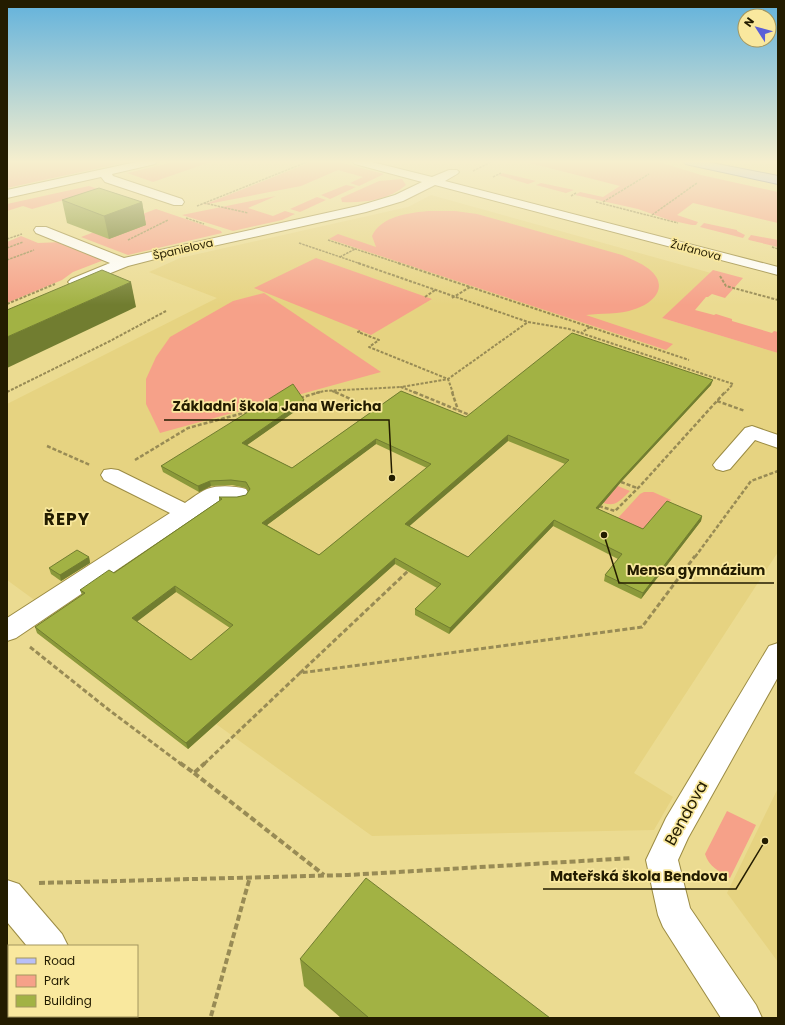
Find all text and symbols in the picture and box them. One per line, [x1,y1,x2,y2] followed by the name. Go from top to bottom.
[737,8,777,48] north arrow
[740,14,758,30] text: N
[151,234,215,264] street label: Španielova
[669,236,723,264] street label: Žufanova
[164,394,389,420] callout: Základní škola Jana Wericha
[173,396,381,416] text: Základní škola Jana Wericha
[44,507,90,531] district label: ŘEPY
[619,557,774,583] callout: Mensa gymnázium
[627,560,766,580] text: Mensa gymnázium
[659,776,713,850] street label: Bendova
[543,863,736,889] callout: Mateřská škola Bendova
[550,866,728,886] text: Mateřská škola Bendova
[8,945,138,1017] legend
[44,952,75,969] text: Road
[44,972,71,989] text: Park
[44,992,92,1009] text: Building

